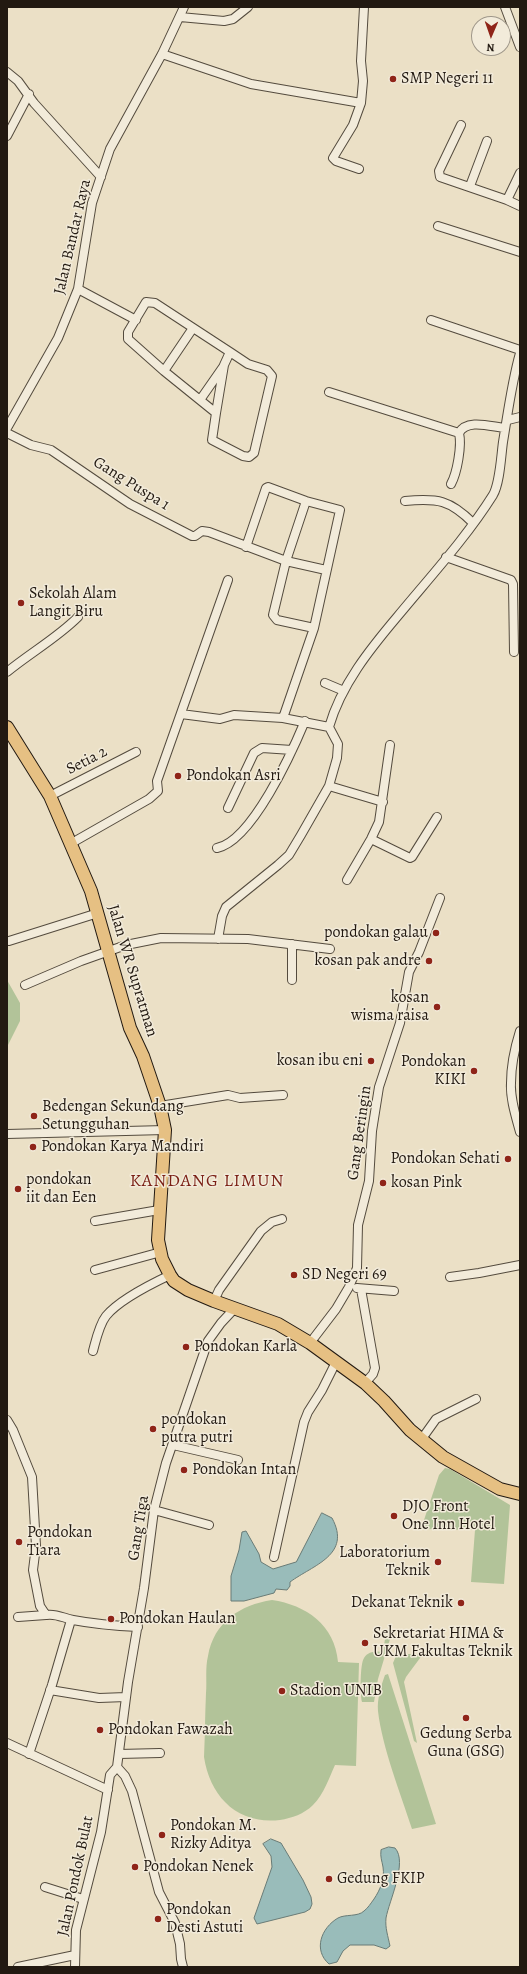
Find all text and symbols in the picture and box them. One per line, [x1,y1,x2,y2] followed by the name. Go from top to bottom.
[471,16,511,56] north arrow
[486,40,495,55] text: N
[401,69,493,89] place label: SMP Negeri 11
[388,74,398,84] marker: SMP Negeri 11
[50,178,96,296] street label: Jalan Bandar Raya
[89,453,173,515] street label: Gang Puspa 1
[29,584,117,622] place label: Sekolah Alam Langit Biru
[16,598,26,608] marker: Sekolah Alam Langit Biru
[63,743,111,779] street label: Setia 2
[186,766,281,786] place label: Pondokan Asri
[173,771,183,781] marker: Pondokan Asri
[103,903,161,1039] street label: Jalan WR Supratman
[324,923,428,943] place label: pondokan galau
[431,928,441,938] marker: pondokan galau
[315,951,421,971] place label: kosan pak andre
[424,956,434,966] marker: kosan pak andre
[351,988,429,1026] place label: kosan wisma raisa
[432,1002,442,1012] marker: kosan wisma raisa
[277,1051,363,1071] place label: kosan ibu eni
[401,1052,466,1090] place label: Pondokan KIKI
[366,1056,376,1066] marker: kosan ibu eni
[469,1066,479,1076] marker: Pondokan KIKI
[344,1085,376,1181] street label: Gang Beringin
[42,1097,184,1135] place label: Bedengan Sekundang Setungguhan
[29,1111,39,1121] marker: Bedengan Sekundang Setungguhan
[41,1137,204,1157] place label: Pondokan Karya Mandiri
[28,1142,38,1152] marker: Pondokan Karya Mandiri
[390,1149,500,1169] place label: Pondokan Sehati
[503,1154,513,1164] marker: Pondokan Sehati
[26,1170,96,1208] place label: pondokan iit dan Een
[130,1171,284,1193] district label: KANDANG LIMUN
[391,1173,462,1193] place label: kosan Pink
[378,1178,388,1188] marker: kosan Pink
[13,1184,23,1194] marker: pondokan iit dan Een
[302,1265,387,1285] place label: SD Negeri 69
[289,1270,299,1280] marker: SD Negeri 69
[194,1337,297,1357] place label: Pondokan Karla
[181,1342,191,1352] marker: Pondokan Karla
[161,1410,233,1448] place label: pondokan putra putri
[148,1424,158,1434] marker: pondokan putra putri
[192,1460,296,1480] place label: Pondokan Intan
[179,1465,189,1475] marker: Pondokan Intan
[124,1494,154,1562] street label: Gang Tiga
[402,1497,495,1535] place label: DJO Front One Inn Hotel
[389,1511,399,1521] marker: DJO Front One Inn Hotel
[27,1523,92,1561] place label: Pondokan Tiara
[14,1537,24,1547] marker: Pondokan Tiara
[339,1543,430,1581] place label: Laboratorium Teknik
[433,1557,443,1567] marker: Laboratorium Teknik
[351,1593,453,1613] place label: Dekanat Teknik
[456,1598,466,1608] marker: Dekanat Teknik
[119,1609,235,1629] place label: Pondokan Haulan
[106,1614,116,1624] marker: Pondokan Haulan
[373,1624,513,1662] place label: Sekretariat HIMA & UKM Fakultas Teknik
[360,1638,370,1648] marker: Sekretariat HIMA & UKM Fakultas Teknik
[290,1681,382,1701] place label: Stadion UNIB
[277,1686,287,1696] marker: Stadion UNIB
[461,1713,471,1723] marker: Gedung Serba Guna (GSG)
[108,1720,233,1740] place label: Pondokan Fawazah
[420,1724,512,1762] place label: Gedung Serba Guna (GSG)
[95,1725,105,1735] marker: Pondokan Fawazah
[54,1814,98,1938] street label: Jalan Pondok Bulat
[170,1816,257,1854] place label: Pondokan M. Rizky Aditya
[157,1830,167,1840] marker: Pondokan M. Rizky Aditya
[143,1857,254,1877] place label: Pondokan Nenek
[130,1862,140,1872] marker: Pondokan Nenek
[337,1869,425,1889] place label: Gedung FKIP
[324,1874,334,1884] marker: Gedung FKIP
[166,1900,243,1938] place label: Pondokan Desti Astuti
[153,1914,163,1924] marker: Pondokan Desti Astuti

